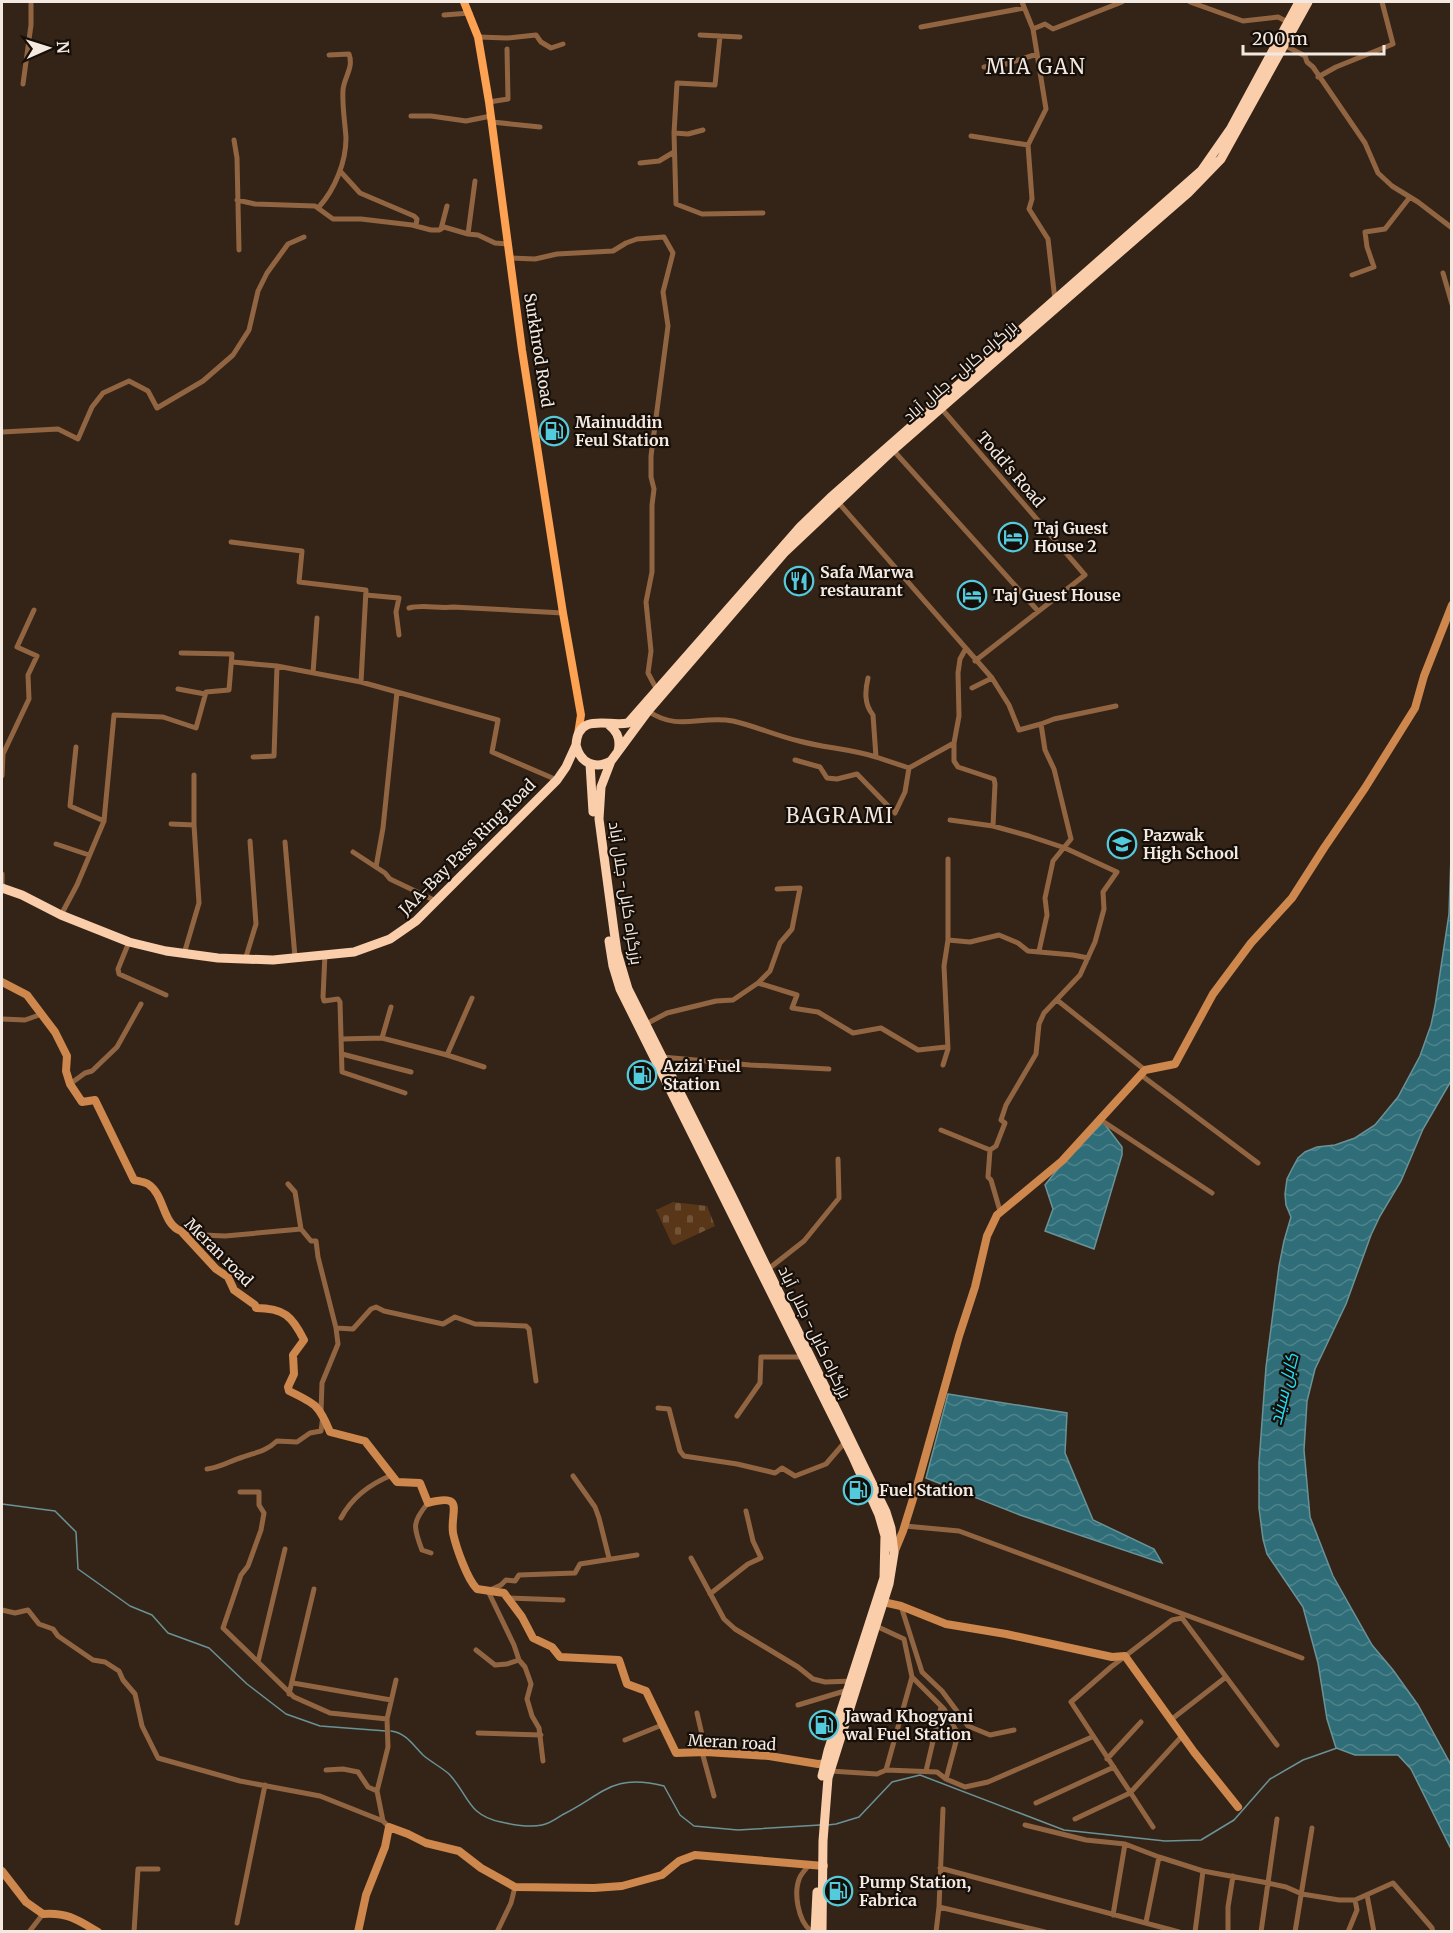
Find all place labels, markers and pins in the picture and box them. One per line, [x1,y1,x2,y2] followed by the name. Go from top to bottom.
[575,412,669,450] place label: Mainuddin Feul Station
[538,415,570,447] fuel station icon: Mainuddin Feul Station
[1034,518,1109,556] place label: Taj Guest House 2
[997,521,1029,553] hotel icon: Taj Guest House 2
[820,562,914,600] place label: Safa Marwa restaurant
[783,565,815,597] restaurant icon: Safa Marwa restaurant
[956,579,988,611] hotel icon: Taj Guest House
[993,585,1121,605] place label: Taj Guest House
[1143,825,1239,863] place label: Pazwak High School
[1106,828,1138,860] school or university icon: Pazwak High School
[662,1056,741,1094] place label: Azizi Fuel Station
[626,1059,658,1091] fuel station icon: Azizi Fuel Station
[842,1474,874,1506] fuel station icon: Fuel Station
[879,1480,974,1500] place label: Fuel Station
[844,1706,974,1744] place label: Jawad Khogyani wal Fuel Station
[808,1709,840,1741] fuel station icon: Jawad Khogyani wal Fuel Station
[859,1872,971,1910] place label: Pump Station, Fabrica
[822,1875,854,1907] fuel station icon: Pump Station, Fabrica

